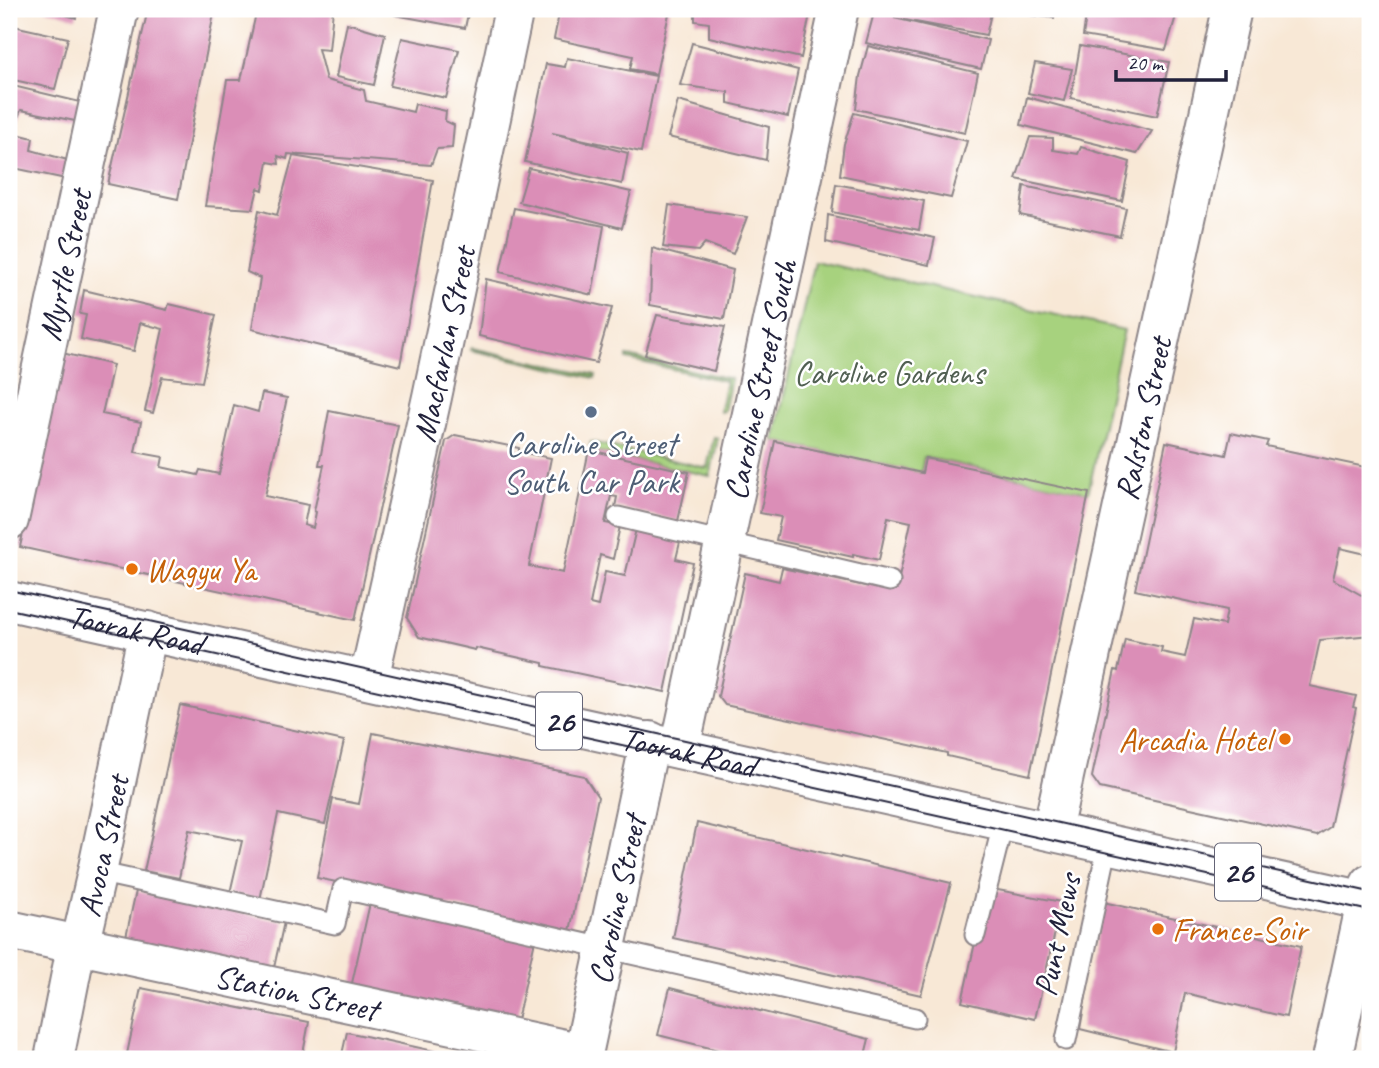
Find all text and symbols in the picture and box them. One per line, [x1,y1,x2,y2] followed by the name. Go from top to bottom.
[1116,38,1227,82] scale bar
[1127,50,1165,76] text: 20 m
[28,183,102,344] street label: Myrtle Street
[403,240,486,446] street label: Macfarlan Street
[714,254,807,504] street label: Caroline Street South
[1105,331,1182,504] street label: Ralston Street
[794,352,987,394] park label: Caroline Gardens
[583,404,599,420] marker: Caroline Street South Car Park
[503,423,681,503] place label: Caroline Street South Car Park
[146,549,258,591] place label: Wagyu Ya
[124,561,140,577] marker: Wagyu Ya
[65,595,212,666] street label: Toorak Road
[536,692,582,750] road number: 26
[617,717,764,789] street label: Toorak Road
[1119,719,1276,761] place label: Arcadia Hotel
[1277,731,1293,747] marker: Arcadia Hotel
[67,769,139,921] street label: Avoca Street
[579,808,656,988] street label: Caroline Street
[1215,844,1261,900] road number: 26
[1024,868,1091,1000] street label: Punt Mews
[1172,909,1310,951] place label: France-Soir
[1150,921,1166,937] marker: France-Soir
[211,955,386,1031] street label: Station Street

